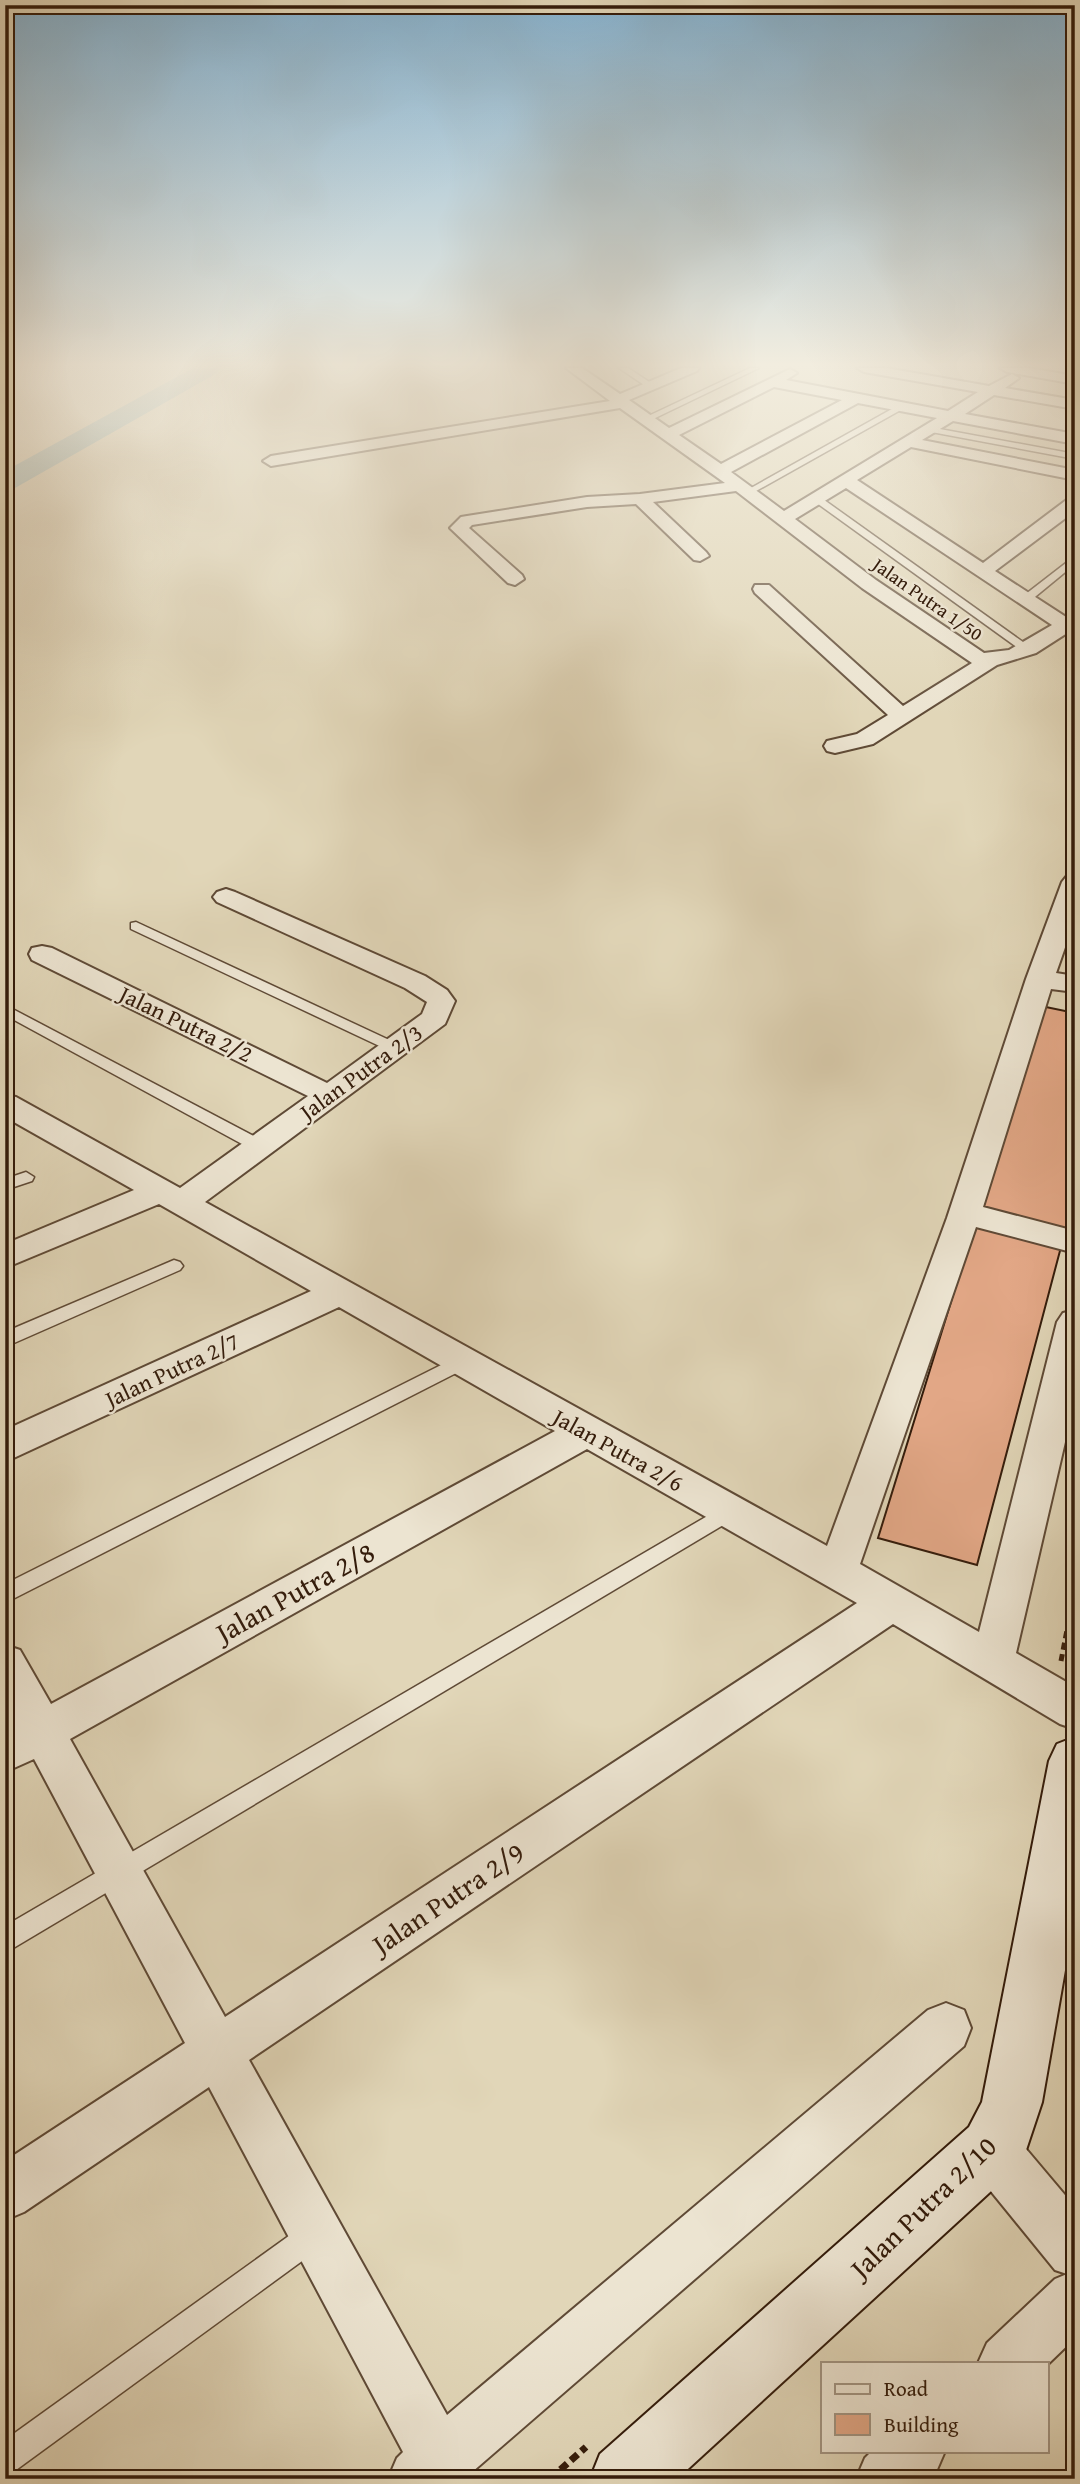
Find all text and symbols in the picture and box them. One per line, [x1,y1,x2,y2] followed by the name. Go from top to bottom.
[866,550,989,647] street label: Jalan Putra 1/50
[111,976,258,1070] street label: Jalan Putra 2/2
[290,1016,429,1129] street label: Jalan Putra 2/3
[97,1324,244,1416] street label: Jalan Putra 2/7
[544,1399,689,1499] street label: Jalan Putra 2/6
[205,1531,382,1654] street label: Jalan Putra 2/8
[361,1831,532,1965] street label: Jalan Putra 2/9
[838,2126,1005,2289] street label: Jalan Putra 2/10
[821,2362,1048,2452] legend
[884,2373,929,2404] text: Road
[884,2409,959,2440] text: Building

